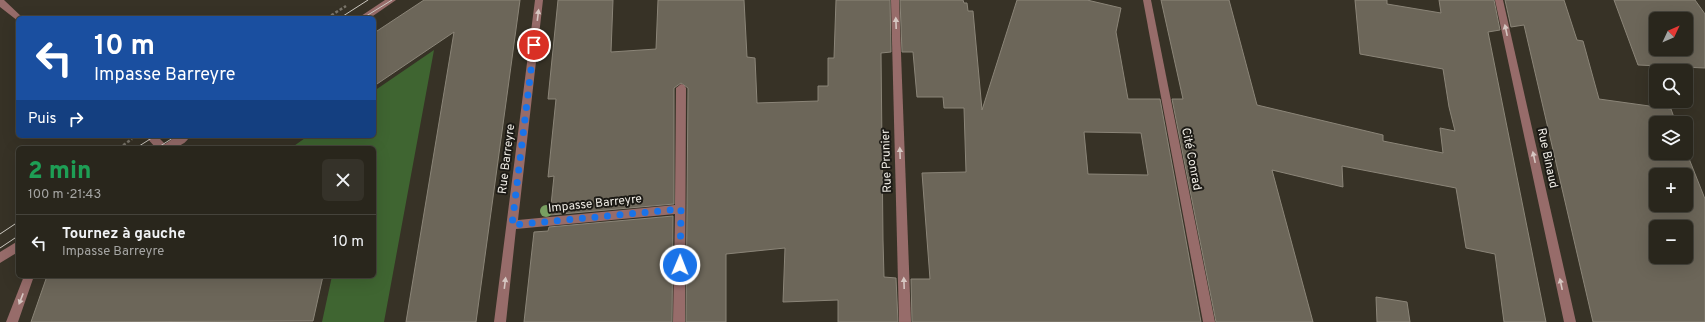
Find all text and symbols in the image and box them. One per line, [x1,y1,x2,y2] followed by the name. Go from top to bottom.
[534,9,541,21] one-way arrow
[1649,12,1693,56] north arrow
[1649,12,1693,264] map controls
[893,16,899,29] one-way arrow
[1502,24,1508,36] one-way arrow
[517,28,551,62] pin
[94,29,155,65] text: 10 m
[28,32,80,84] icon: left
[523,34,545,56] icon: arrive
[94,64,235,87] text: Impasse Barreyre
[1649,64,1693,108] button: search
[65,108,87,130] icon: right
[28,110,57,129] text: Puis
[1649,116,1693,160] button: layers
[495,123,519,195] street label: Rue Barreyre
[1177,126,1205,192] street label: Cité Conrad
[1533,126,1561,190] street label: Rue Binaud
[878,129,896,193] street label: Rue Prunier
[897,146,903,159] one-way arrow
[1530,151,1536,163] one-way arrow
[28,157,92,187] text: 2 min
[322,159,364,201] button: close
[1649,168,1693,212] button: +
[28,187,101,203] text: 100 m · 21:43
[547,191,643,217] street label: Impasse Barreyre
[1649,220,1693,264] button: −
[62,225,186,244] text: Tournez à gauche
[28,232,50,254] icon: left
[333,233,364,252] text: 10 m
[62,244,164,260] text: Impasse Barreyre
[659,244,701,286] position arrow
[901,276,907,289] one-way arrow
[501,277,508,289] one-way arrow
[1558,278,1564,290] one-way arrow
[17,293,23,305] one-way arrow

